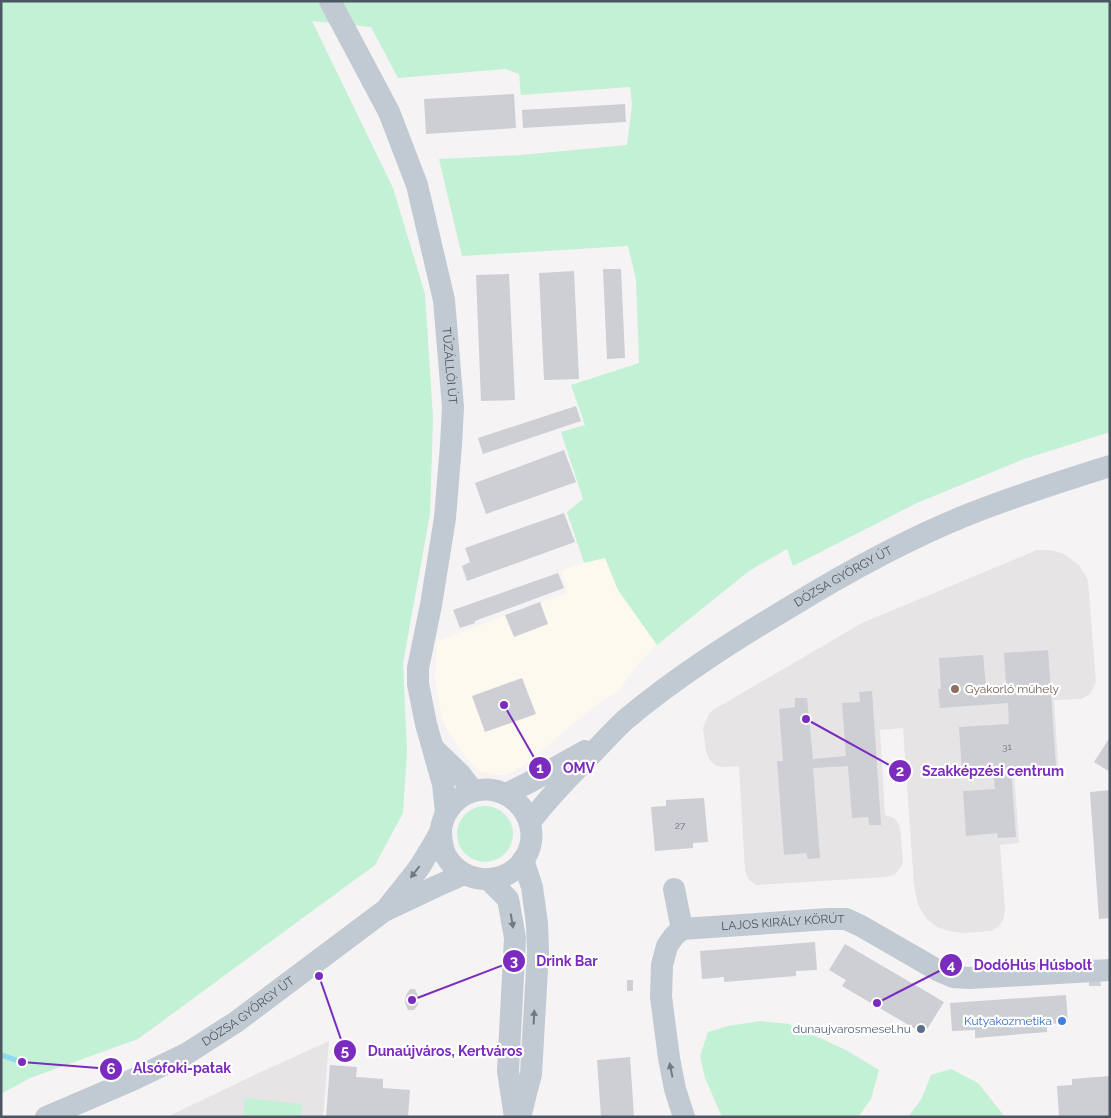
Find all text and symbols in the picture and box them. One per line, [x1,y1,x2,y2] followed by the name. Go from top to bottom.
[439,327,460,405] street label: TŰZÁLLÓI ÚT
[792,543,895,610] street label: DÓZSA GYÖRGY ÚT
[965,682,1059,696] place label: Gyakorló műhely
[949,683,961,695] marker: Gyakorló műhely
[1002,741,1013,752] house number: 31
[528,753,605,782] callout: OMV
[888,757,1074,786] callout: Szakképzési centrum
[536,759,544,777] text: 1
[563,760,596,776] text: OMV
[896,762,904,780] text: 2
[922,763,1064,779] text: Szakképzési centrum
[675,820,686,831] house number: 27
[410,865,421,878] one-way arrow
[721,912,845,933] street label: LAJOS KIRÁLY KÖRÚT
[508,913,516,929] one-way arrow
[501,946,608,975] callout: Drink Bar
[939,950,1102,979] callout: DodóHús Húsbolt
[510,952,518,970] text: 3
[536,953,598,969] text: Drink Bar
[947,956,956,974] text: 4
[974,957,1093,973] text: DodóHús Húsbolt
[199,973,298,1049] street label: DÓZSA GYÖRGY ÚT
[531,1009,539,1025] one-way arrow
[964,1014,1052,1028] place label: Kutyakozmetika
[1056,1015,1068,1027] marker: Kutyakozmetika
[793,1022,911,1036] place label: dunaujvarosmesel.hu
[915,1023,927,1035] marker: dunaujvarosmesel.hu
[333,1036,533,1065] callout: Dunaújváros, Kertváros
[341,1042,349,1060] text: 5
[368,1043,522,1059] text: Dunaújváros, Kertváros
[98,1054,241,1083] callout: Alsófoki-patak
[106,1060,116,1078] text: 6
[133,1060,231,1076] text: Alsófoki-patak
[667,1062,675,1077] one-way arrow

